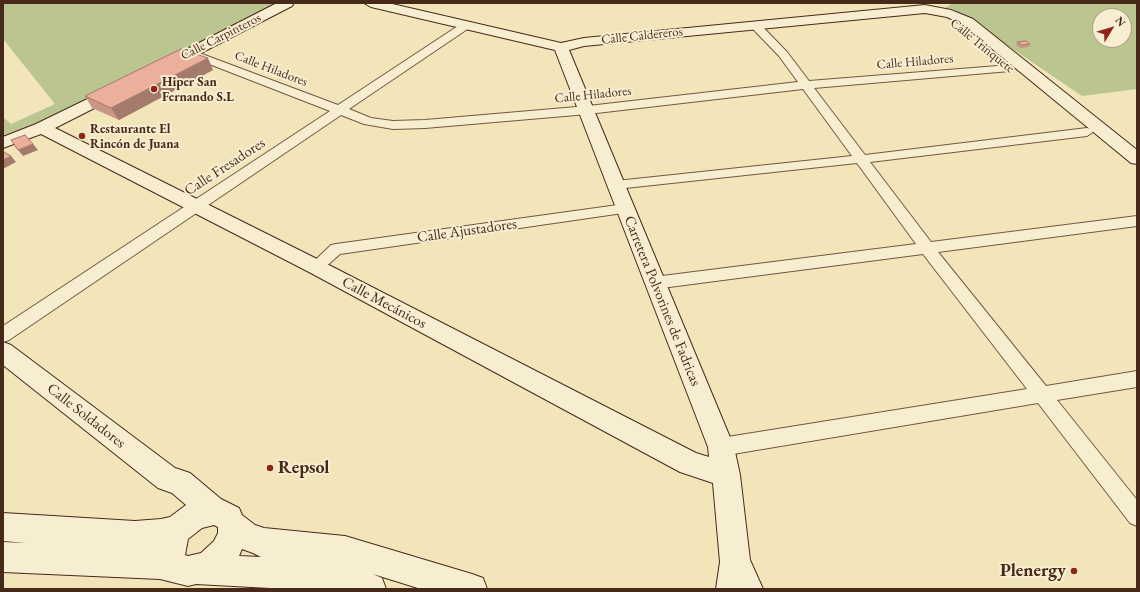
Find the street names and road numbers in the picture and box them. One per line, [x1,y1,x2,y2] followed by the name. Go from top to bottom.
[178,10,264,64] street label: Calle Carpinteros
[947,15,1017,77] street label: Calle Trinquete
[600,24,684,48] street label: Calle Caldereros
[232,48,310,90] street label: Calle Hiladores
[876,51,954,73] street label: Calle Hiladores
[554,83,632,107] street label: Calle Hiladores
[181,134,269,200] street label: Calle Fresadores
[620,213,704,389] street label: Carretera Polvorines de Fadricas
[416,215,518,247] street label: Calle Ajustadores
[339,273,429,333] street label: Calle Mecánicos
[43,380,129,452] street label: Calle Soldadores

